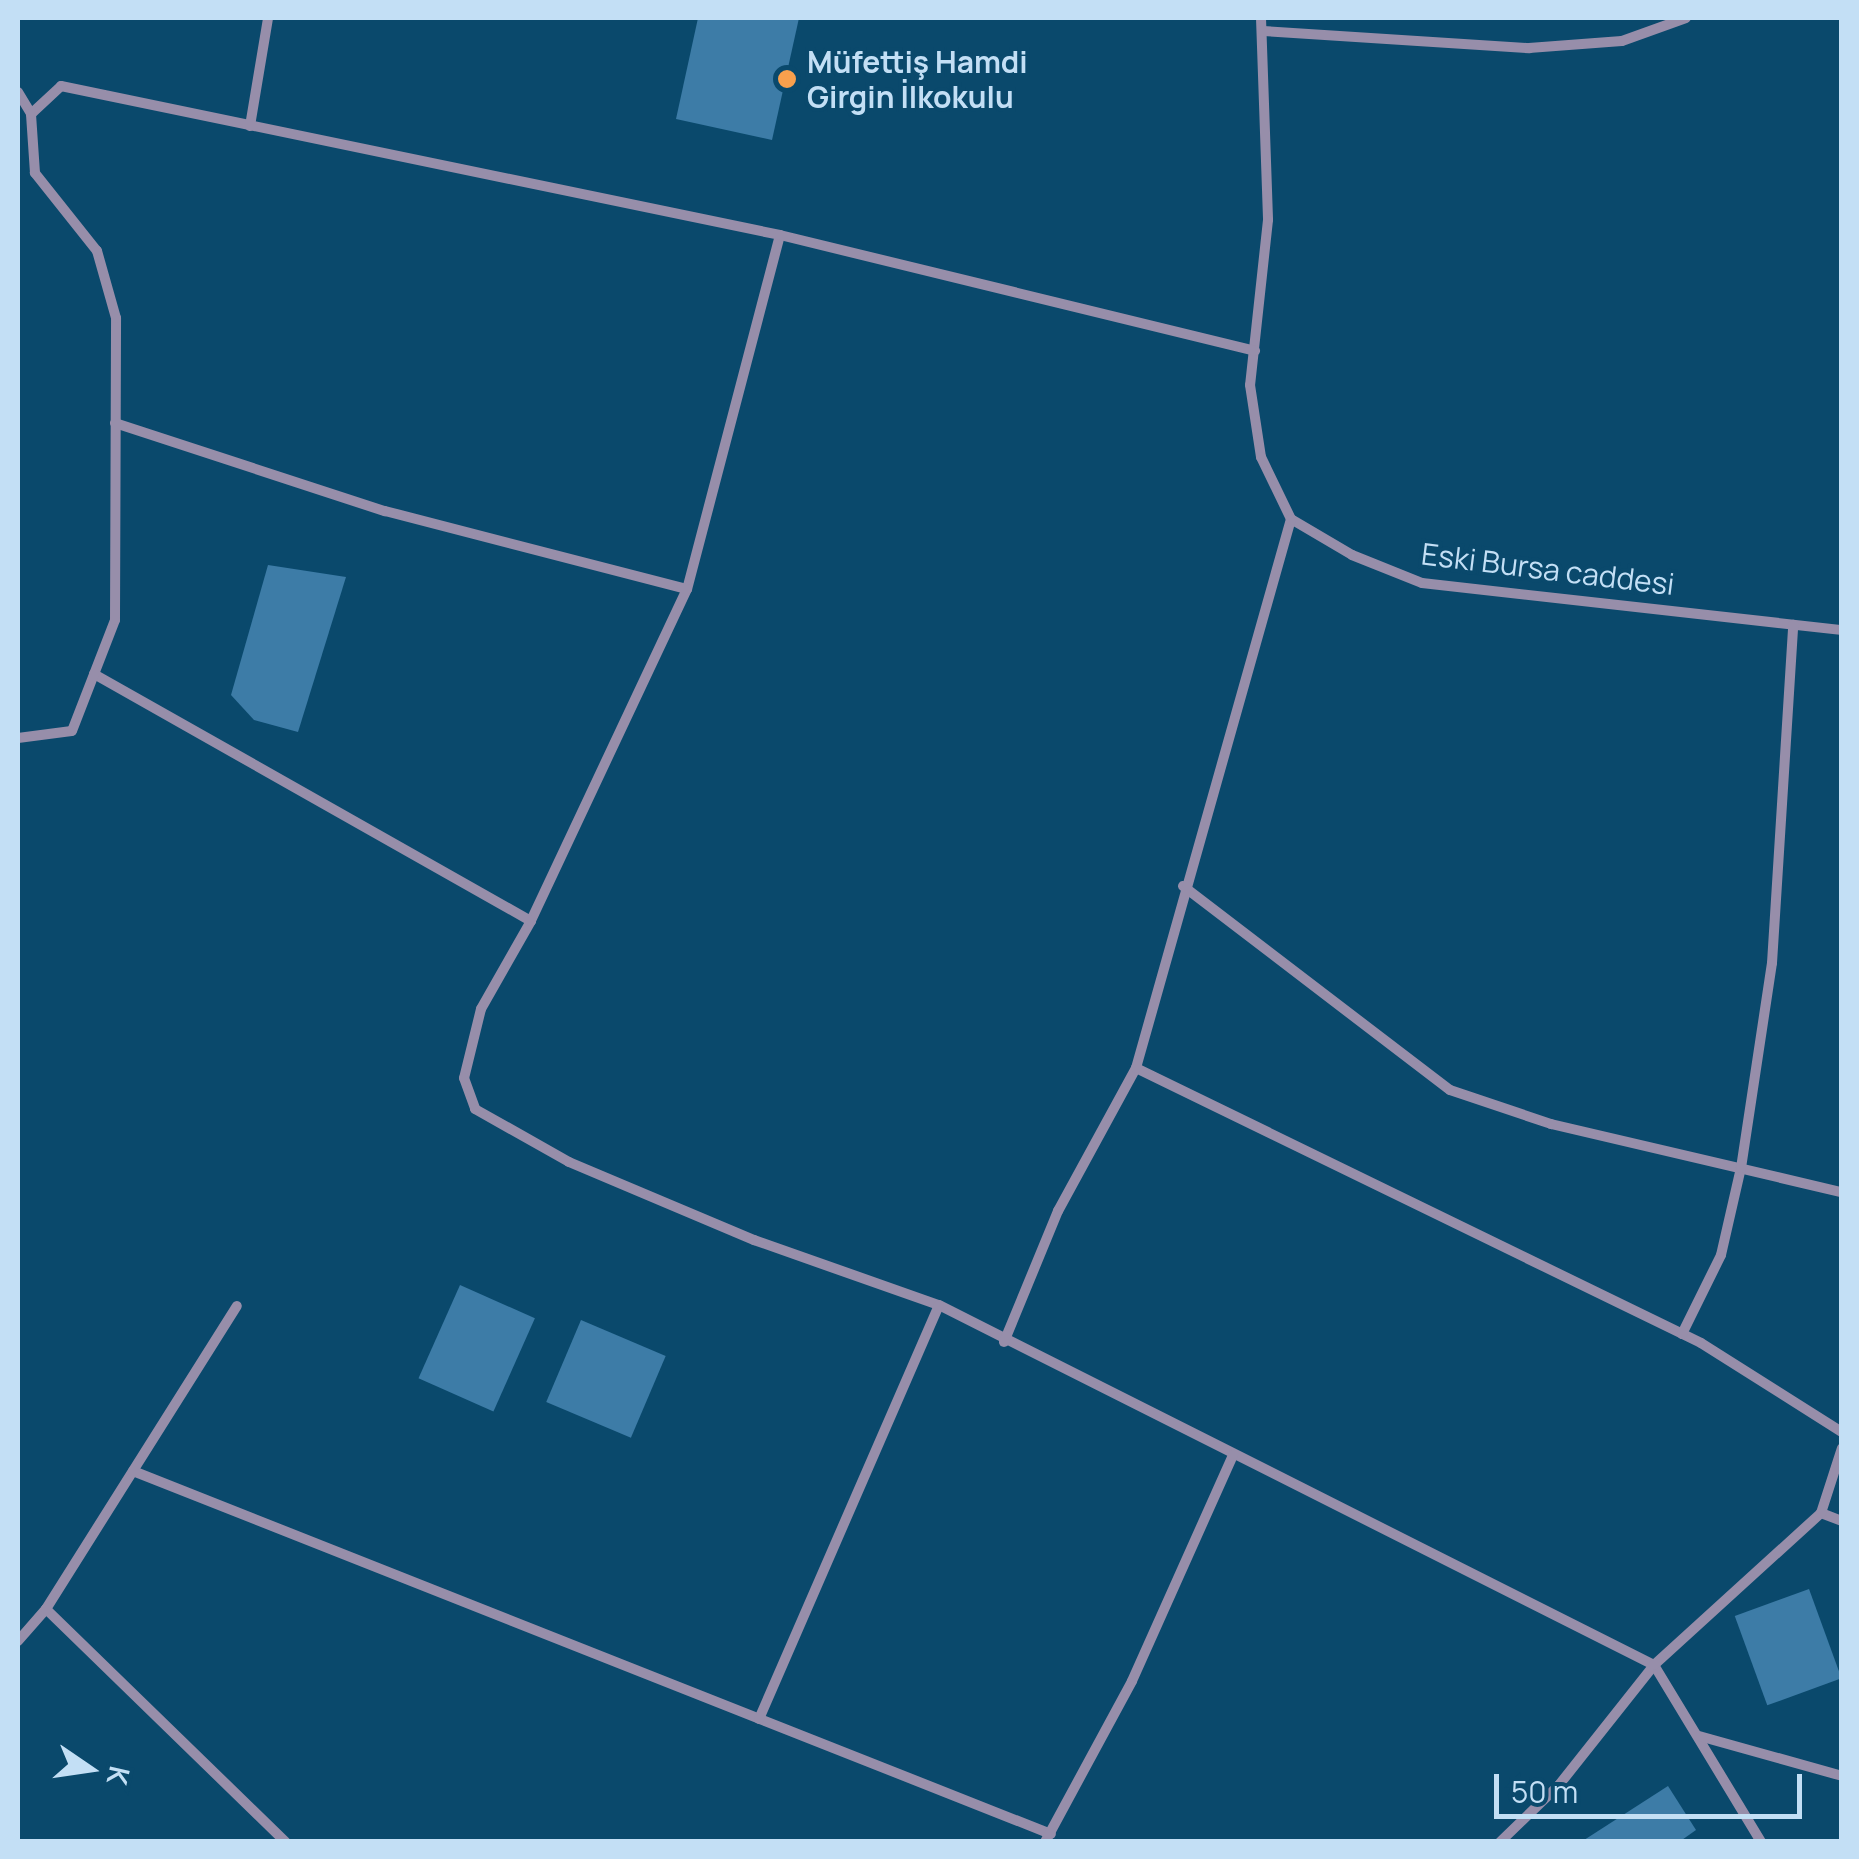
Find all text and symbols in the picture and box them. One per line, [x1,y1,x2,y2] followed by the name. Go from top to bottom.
[807,44,1028,114] place label: Müfettiş Hamdi Girgin İlkokulu
[776,68,798,90] marker: Müfettiş Hamdi Girgin İlkokulu
[1419,536,1677,602] street label: Eski Bursa caddesi
[40,1719,140,1819] north arrow
[1499,1754,1806,1816] scale bar
[99,1763,140,1789] text: K
[1511,1771,1578,1812] text: 50 m

